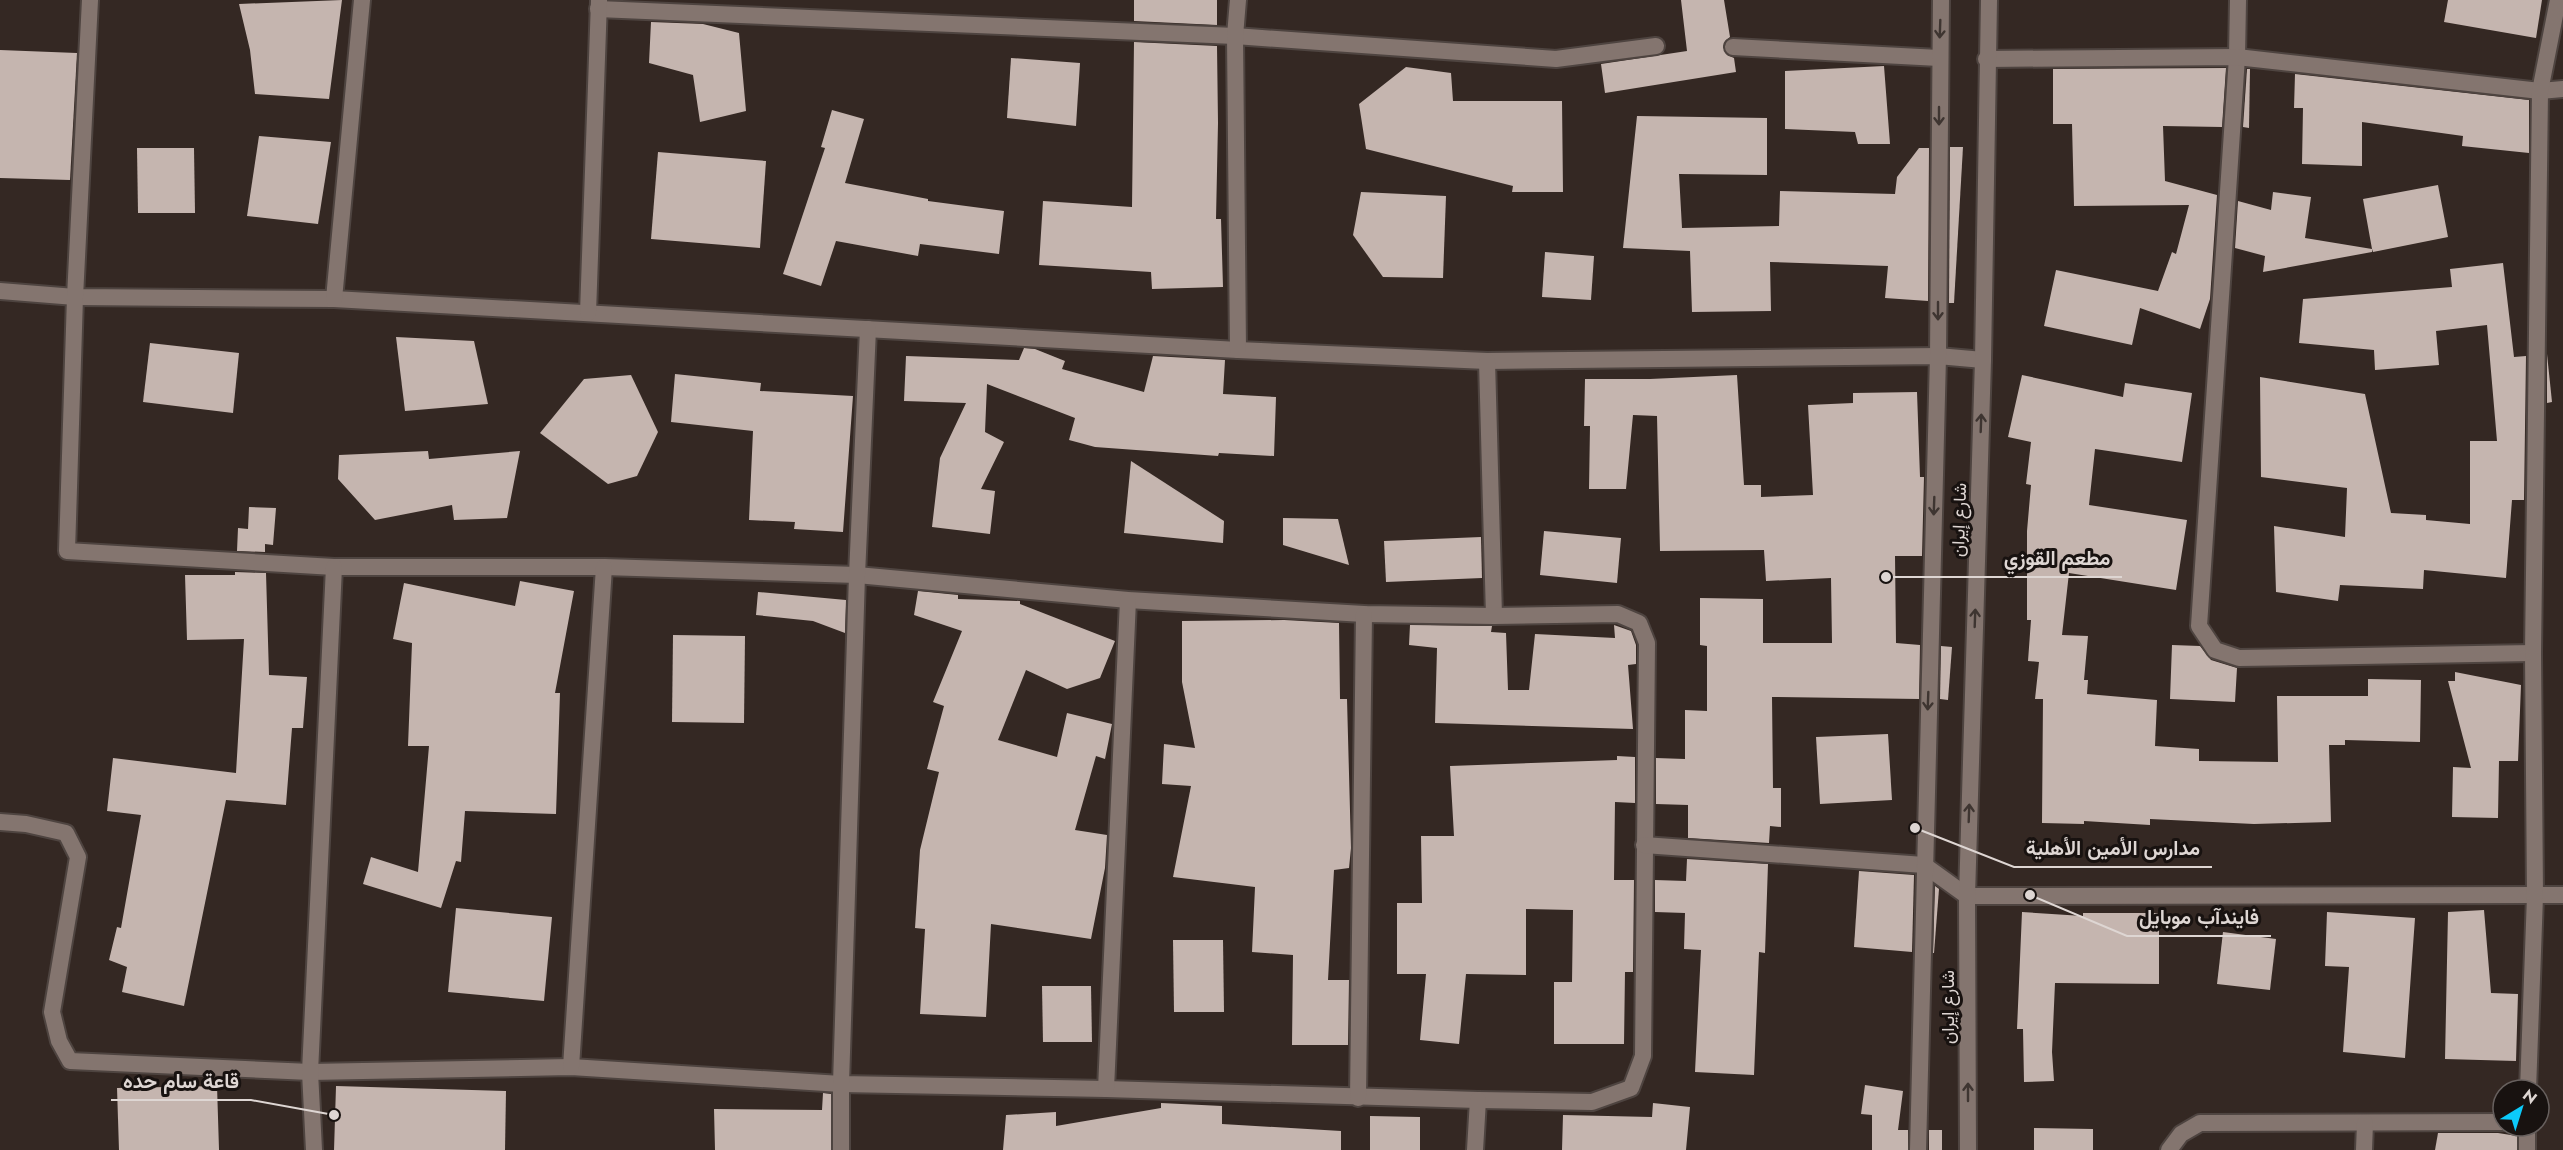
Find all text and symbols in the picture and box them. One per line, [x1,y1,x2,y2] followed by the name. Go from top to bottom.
[1934,18,1945,38] one-way arrow
[1933,106,1945,126] one-way arrow
[1932,301,1944,321] one-way arrow
[1976,413,1987,433] one-way arrow
[1945,483,1973,557] street label: شارع إيران
[1928,496,1939,516] one-way arrow
[1992,539,2122,577] callout: مطعم القوزي
[2004,544,2110,575] text: مطعم القوزي
[1970,608,1981,628] one-way arrow
[1923,690,1934,710] one-way arrow
[1964,803,1975,823] one-way arrow
[2014,829,2212,867] callout: مدارس الأمين الأهلية
[2026,834,2200,863] text: مدارس الأمين الأهلية
[2127,898,2271,936] callout: فايندآب موبايل
[2139,903,2259,932] text: فايندآب موبايل
[1935,970,1961,1044] street label: شارع إيران
[111,1062,251,1100] callout: قاعة سام حده
[123,1067,239,1096] text: قاعة سام حده
[2491,1078,2551,1138] north arrow
[1962,1082,1974,1102] one-way arrow
[2518,1084,2542,1110] text: N

